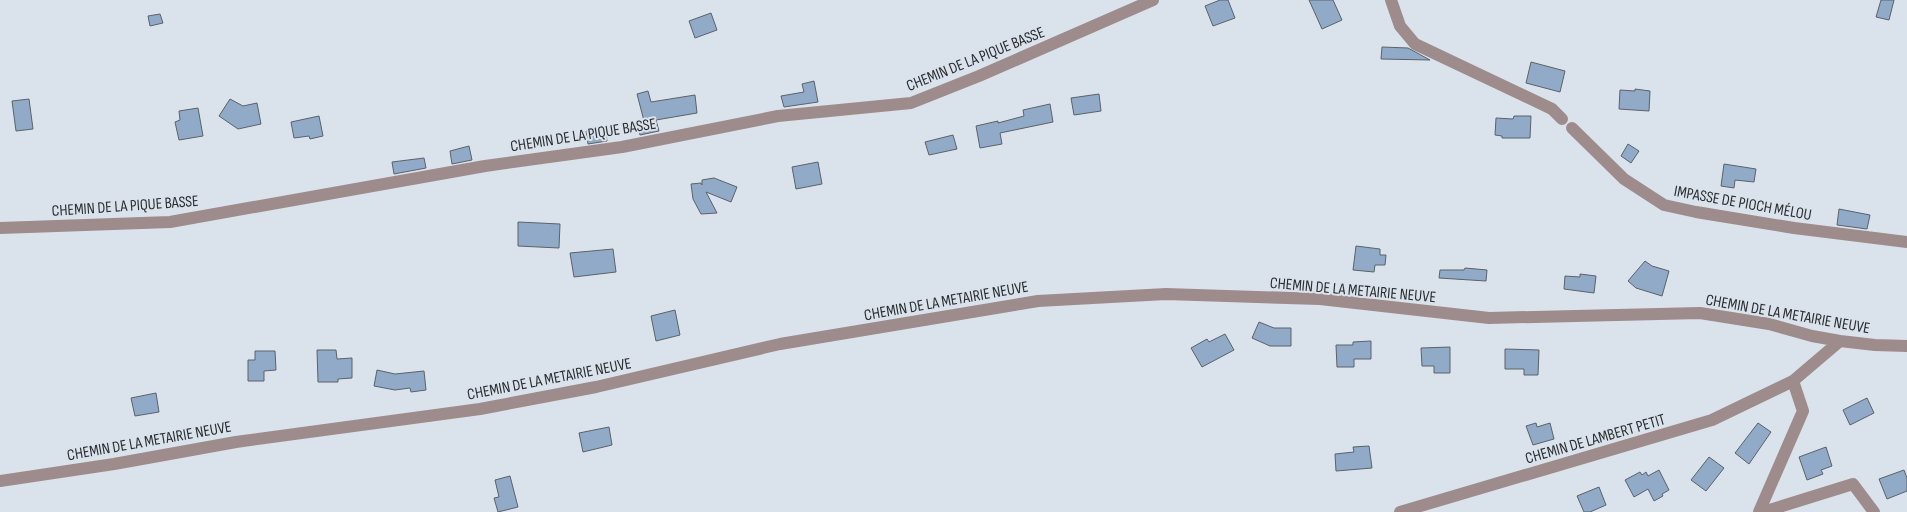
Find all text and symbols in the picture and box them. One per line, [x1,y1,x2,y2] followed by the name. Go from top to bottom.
[904,23,1047,96] street label: CHEMIN DE LA PIQUE BASSE
[509,115,657,156] street label: CHEMIN DE LA PIQUE BASSE
[1672,182,1813,225] street label: IMPASSE DE PIOCH MÉLOU
[51,192,199,221] street label: CHEMIN DE LA PIQUE BASSE
[1269,274,1437,307] street label: CHEMIN DE LA METAIRIE NEUVE
[863,278,1030,325] street label: CHEMIN DE LA METAIRIE NEUVE
[1704,291,1871,338] street label: CHEMIN DE LA METAIRIE NEUVE
[466,354,633,405] street label: CHEMIN DE LA METAIRIE NEUVE
[1523,410,1668,469] street label: CHEMIN DE LAMBERT PETIT
[66,418,233,465] street label: CHEMIN DE LA METAIRIE NEUVE

